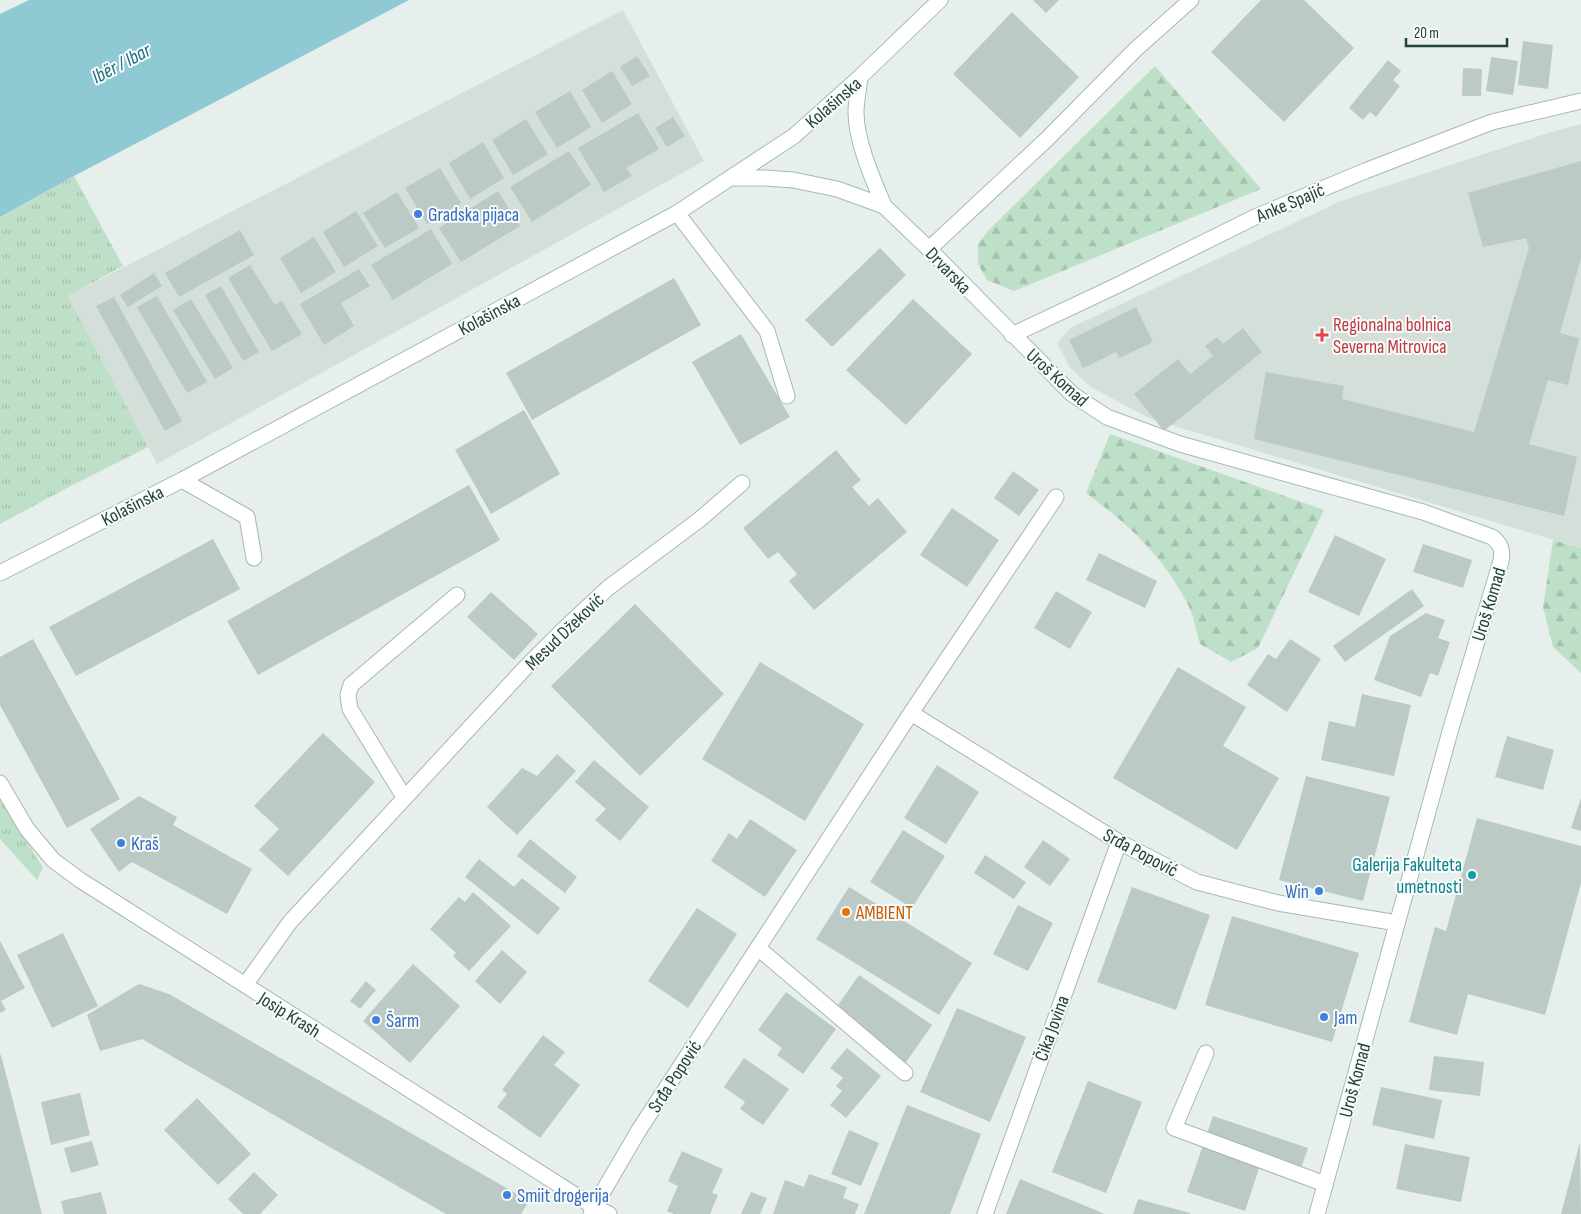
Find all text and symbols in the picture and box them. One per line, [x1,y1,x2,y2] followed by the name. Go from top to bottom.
[1406,15,1507,47] scale bar
[1414,24,1439,43] text: 20 m
[88,38,156,89] water label: Ibër / Ibar
[801,73,867,134] street label: Kolašinska
[1252,179,1328,228] street label: Anke Spajić
[428,204,519,227] place label: Gradska pijaca
[412,208,424,220] marker: Gradska pijaca
[920,243,976,299] street label: Drvarska
[455,289,525,341] street label: Kolašinska
[1333,314,1451,359] place label: Regionalna bolnica Severna Mitrovica
[1315,328,1329,342] marker: Regionalna bolnica Severna Mitrovica
[1021,344,1093,412] street label: Uroš Komad
[98,481,168,532] street label: Kolašinska
[1467,565,1512,644] street label: Uroš Komad
[521,589,609,676] street label: Mesud Džeković
[1099,824,1182,883] street label: Srđa Popović
[131,833,159,856] place label: Kraš
[115,837,127,849] marker: Kraš
[1352,854,1462,899] place label: Galerija Fakulteta umetnosti
[1466,869,1478,881] marker: Galerija Fakulteta umetnosti
[1285,881,1309,904] place label: Win
[1313,885,1325,897] marker: Win
[855,902,913,925] place label: AMBIENT
[840,906,852,918] marker: AMBIENT
[253,987,325,1043] street label: Josip Krash
[1030,992,1075,1065] street label: Čika Jovina
[1333,1007,1357,1030] place label: Jam
[386,1010,419,1033] place label: Šarm
[1318,1011,1330,1023] marker: Jam
[370,1014,382,1026] marker: Šarm
[643,1036,707,1117] street label: Srđa Popović
[1335,1041,1376,1120] street label: Uroš Komad
[517,1185,609,1208] place label: Smiit drogerija
[501,1189,513,1201] marker: Smiit drogerija

